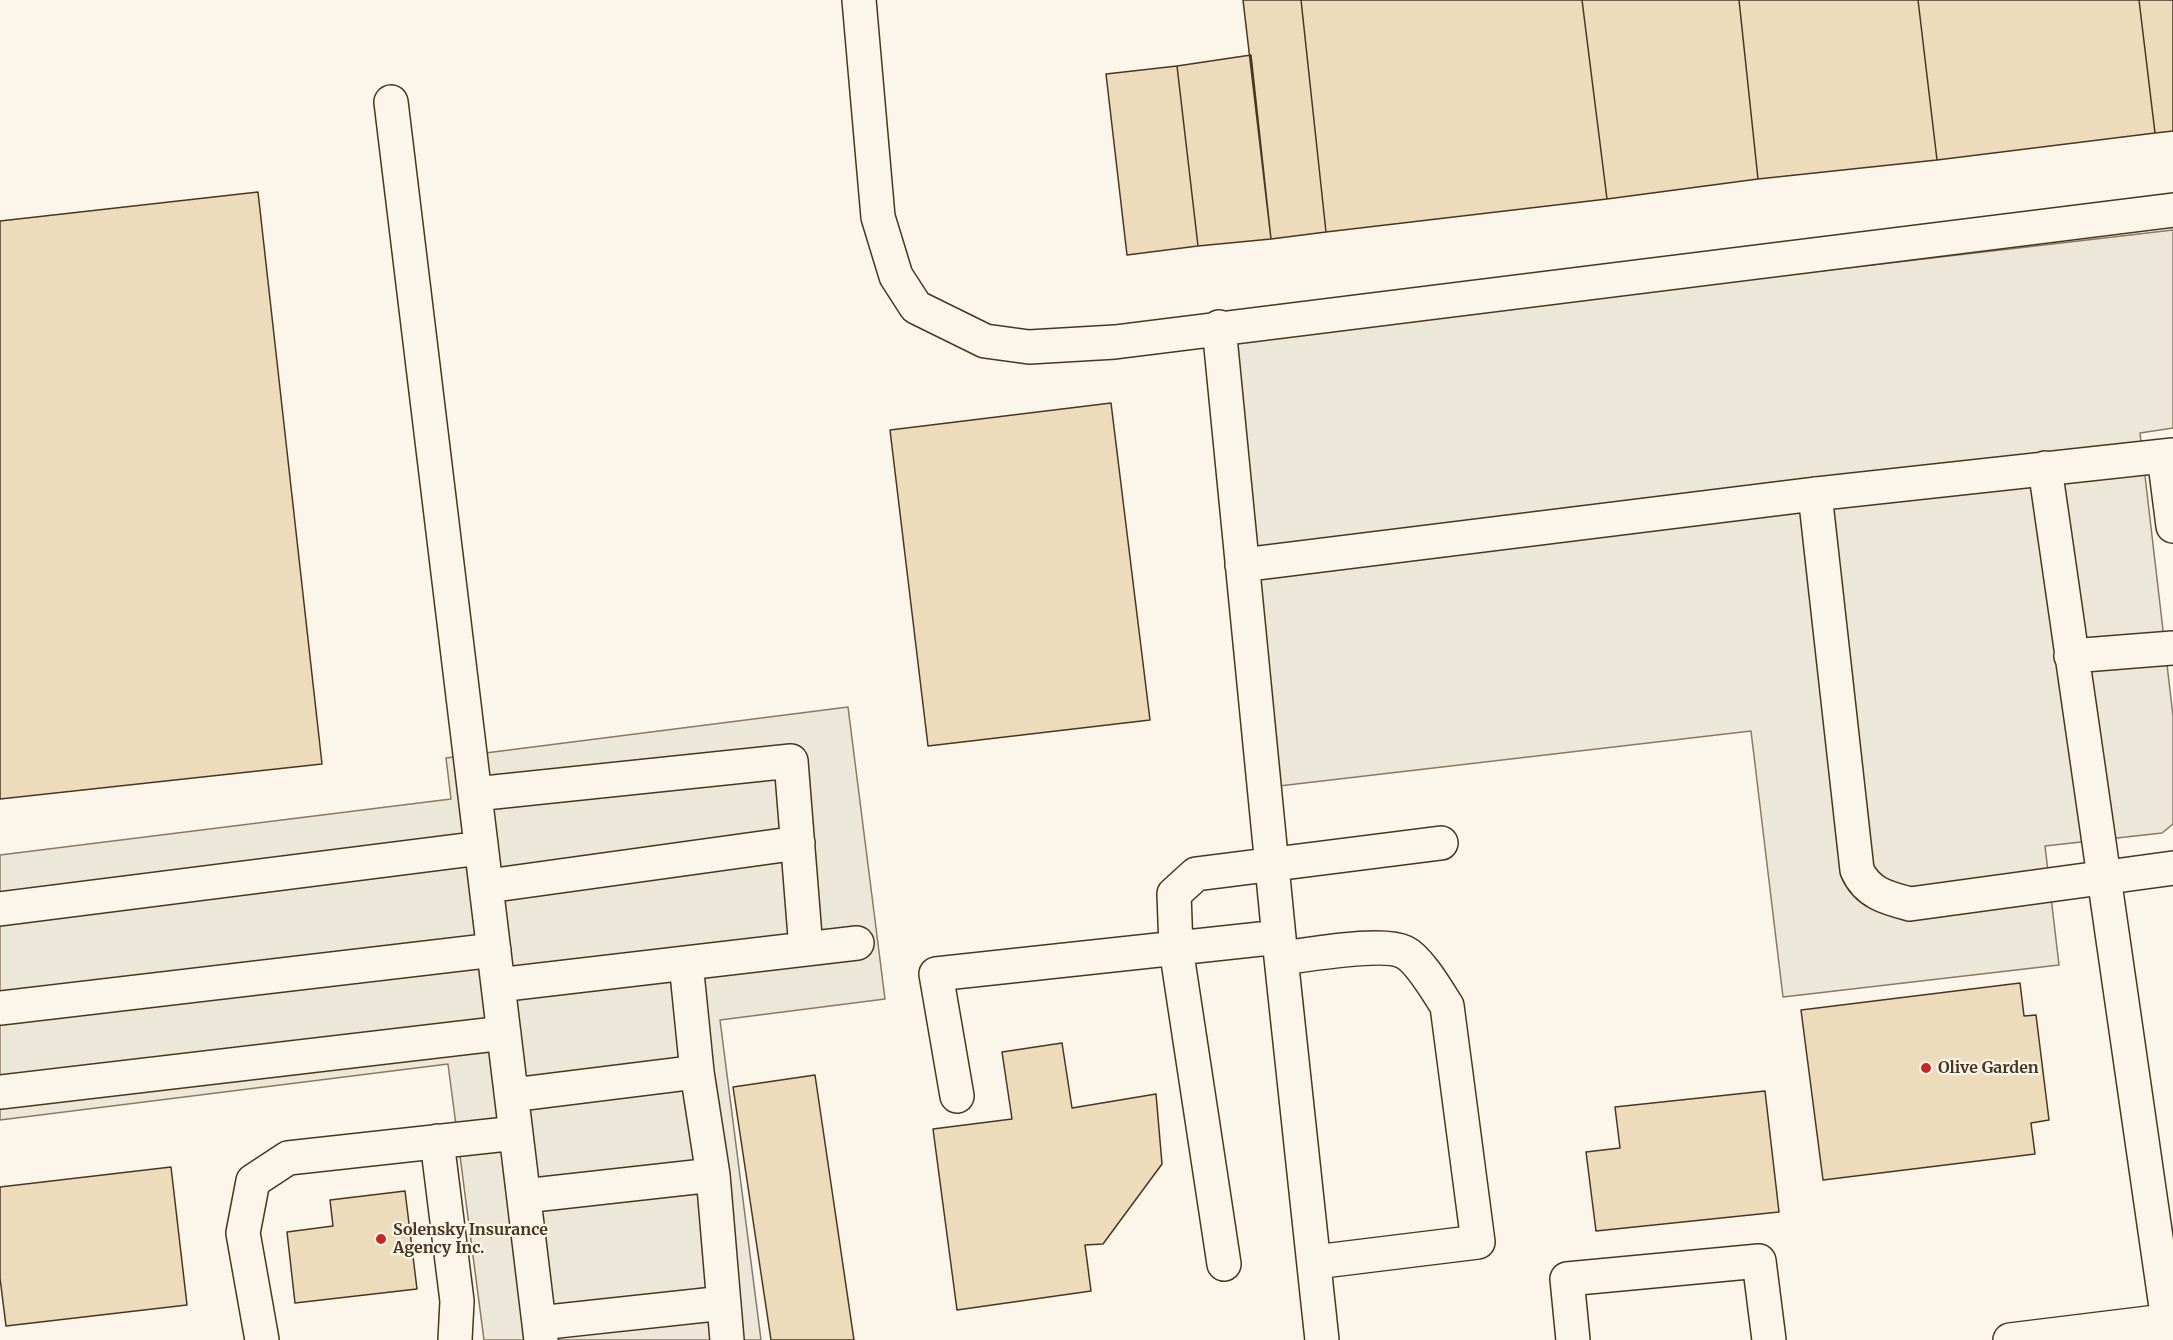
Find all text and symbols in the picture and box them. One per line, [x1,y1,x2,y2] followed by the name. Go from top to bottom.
[1938,1058,2039,1078] place label: Olive Garden
[1919,1061,1933,1075] marker: Olive Garden
[393,1220,548,1258] place label: Solensky Insurance Agency Inc.
[374,1232,388,1246] marker: Solensky Insurance Agency Inc.

